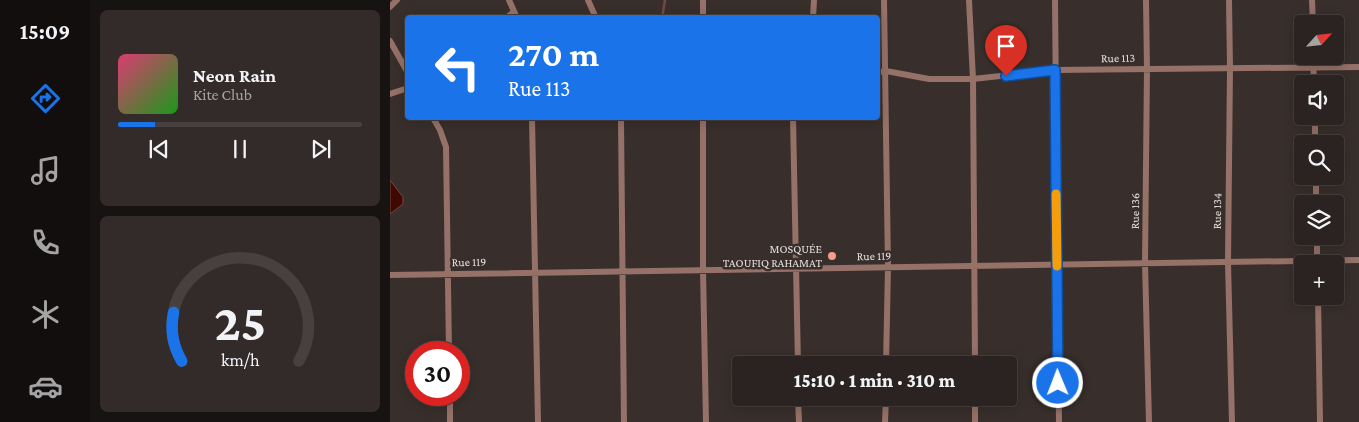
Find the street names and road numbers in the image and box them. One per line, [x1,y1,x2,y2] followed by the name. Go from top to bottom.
[1101,51,1135,65] street label: Rue 113
[1128,193,1142,229] street label: Rue 136
[1210,193,1224,229] street label: Rue 134
[857,249,891,263] street label: Rue 119
[452,255,486,269] street label: Rue 119

